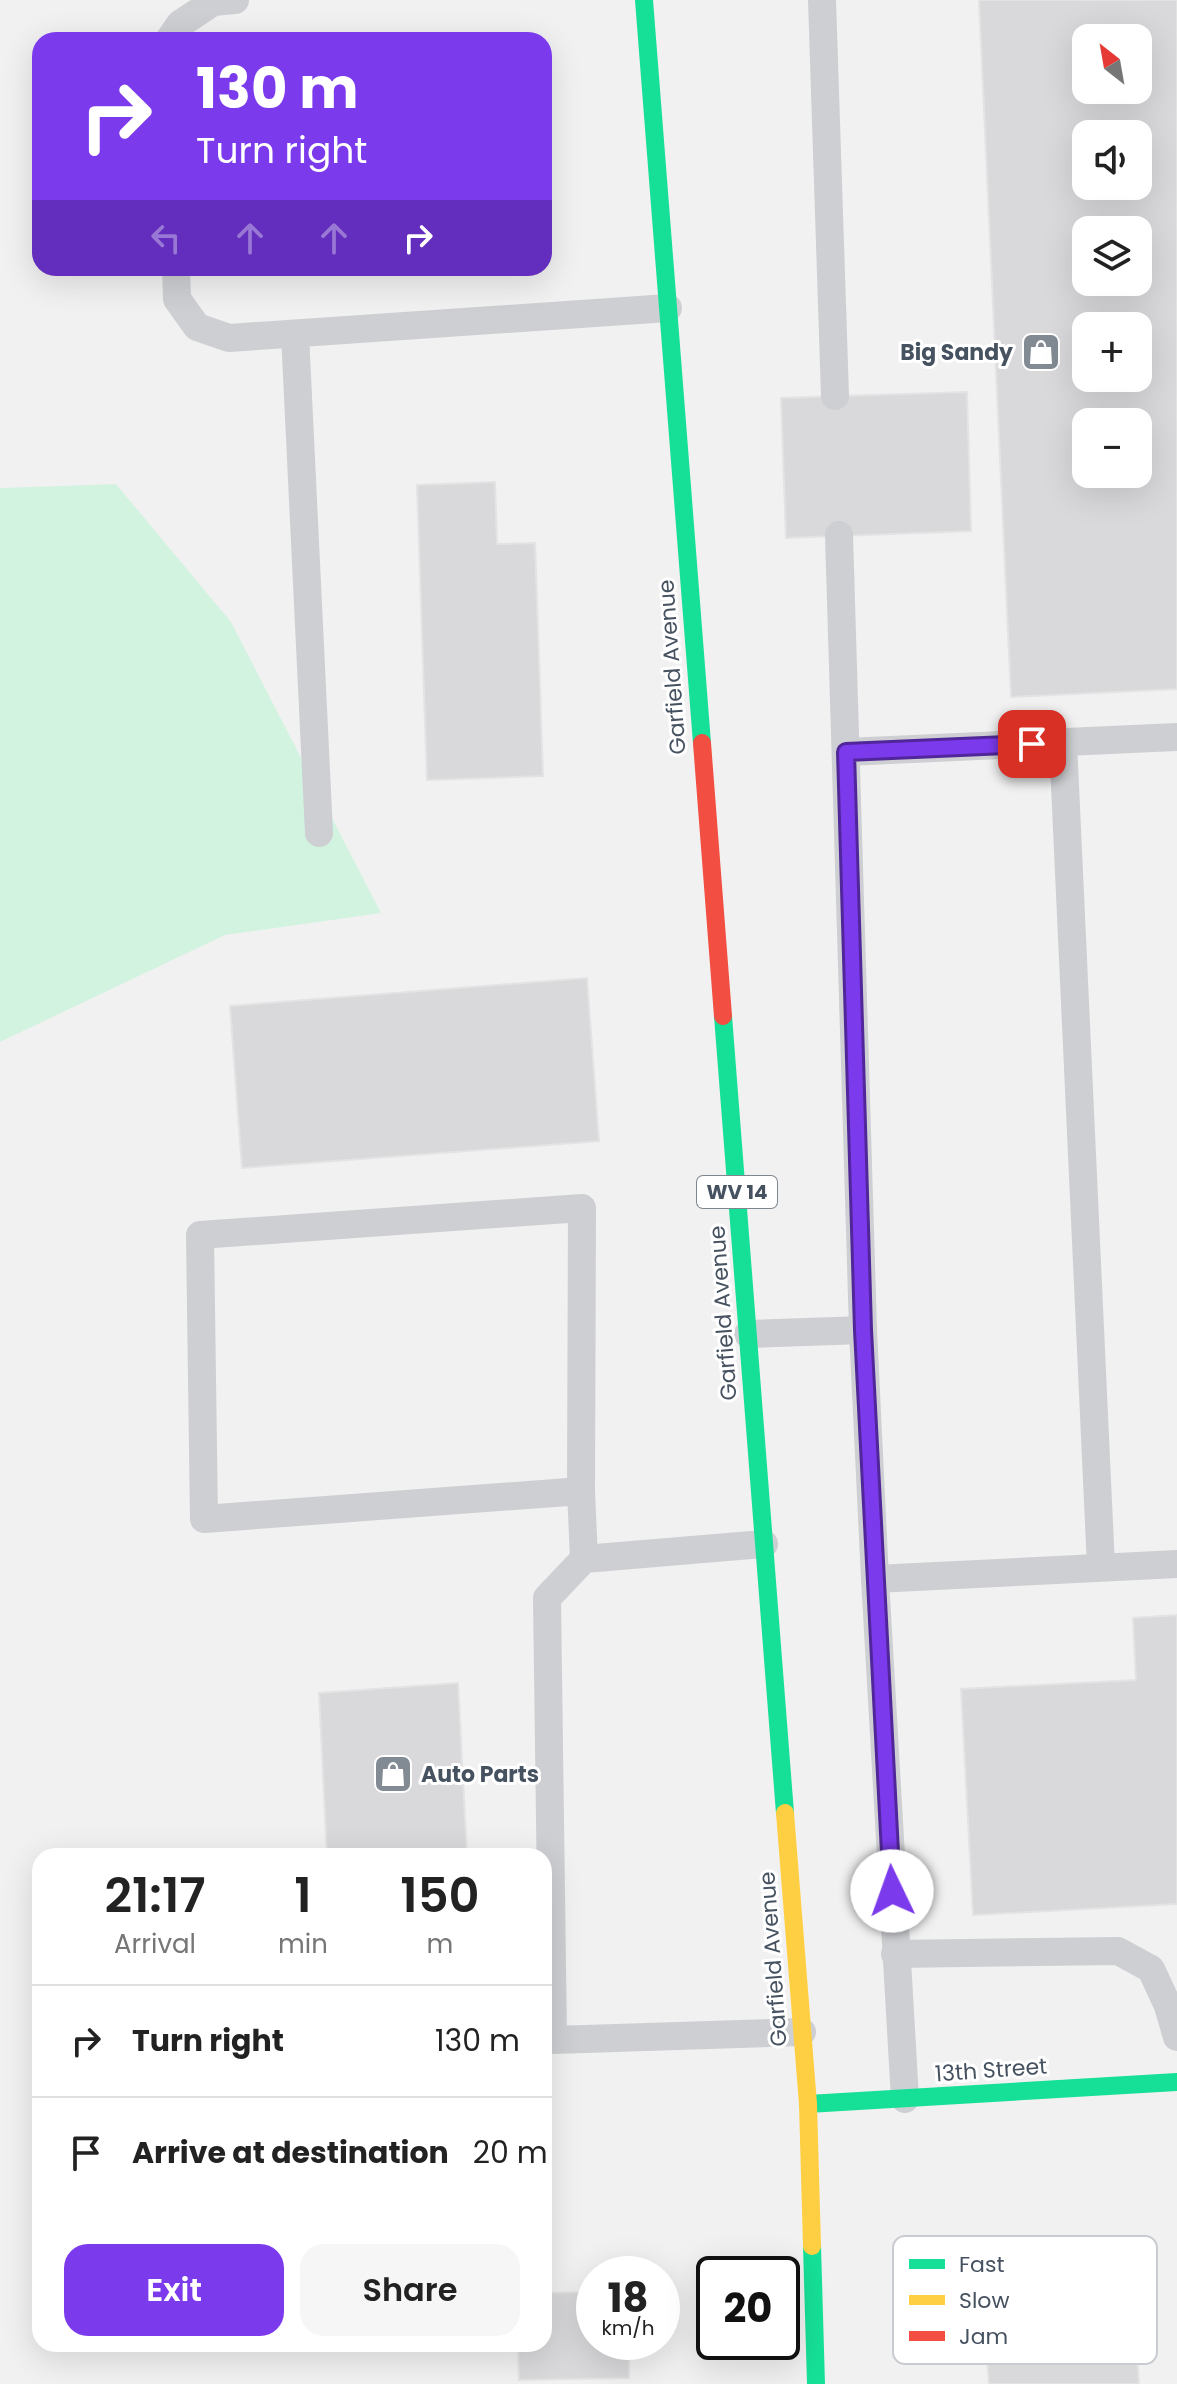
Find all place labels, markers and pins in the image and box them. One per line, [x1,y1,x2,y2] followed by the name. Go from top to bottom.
[1020,331,1062,373] shop icon: Big Sandy
[900,337,1013,368] place label: Big Sandy
[998,710,1066,778] pin
[372,1753,414,1795] shop icon: Auto Parts
[421,1759,539,1790] place label: Auto Parts

